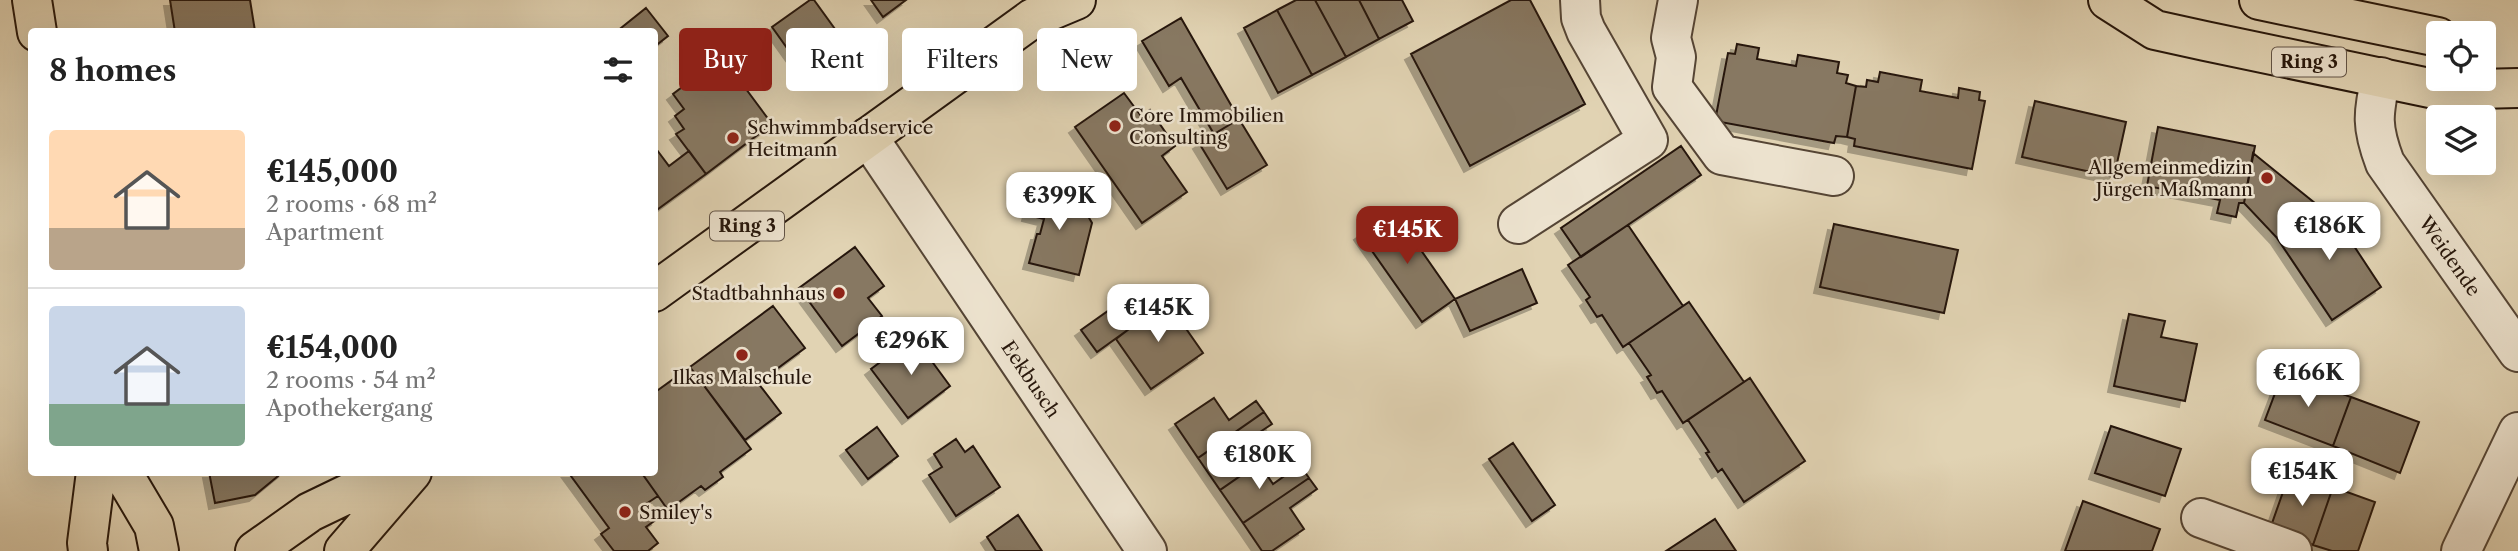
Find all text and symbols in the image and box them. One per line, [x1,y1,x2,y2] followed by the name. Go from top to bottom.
[2426,21,2496,175] map controls
[2426,21,2496,91] button: locate
[679,28,772,91] chip: Buy
[786,28,888,91] chip: Rent
[902,28,1023,91] chip: Filters
[1037,28,1137,91] chip: New
[2272,48,2346,76] road number: Ring 3
[599,51,637,89] icon: filters
[49,52,176,89] text: 8 homes
[1129,104,1284,149] place label: Core Immobilien Consulting
[2426,105,2496,175] button: layers
[747,116,933,161] place label: Schwimmbadservice Heitmann
[1107,118,1123,134] marker: Core Immobilien Consulting
[725,130,741,146] marker: Schwimmbadservice Heitmann
[266,153,398,190] text: €145,000
[2087,156,2253,201] place label: Allgemeinmedizin Jürgen Maßmann
[105,158,189,242] icon: home
[2259,170,2275,186] marker: Allgemeinmedizin Jürgen Maßmann
[1010,173,1108,232] pin: €399K
[1022,181,1096,209] text: €399K
[266,190,437,218] text: 2 rooms · 68 m²
[2280,202,2378,262] pin: €186K
[1358,206,1456,266] pin: €145K
[710,211,784,240] road number: Ring 3
[2293,211,2365,239] text: €186K
[2413,211,2485,301] street label: Weidende
[1372,215,1442,243] text: €145K
[266,218,384,246] text: Apartment
[691,282,825,305] place label: Stadtbahnhaus
[1109,284,1207,344] pin: €145K
[831,285,847,301] marker: Stadtbahnhaus
[1123,293,1193,321] text: €145K
[862,318,960,377] pin: €296K
[874,326,948,354] text: €296K
[266,329,398,366] text: €154,000
[105,334,189,418] icon: home
[996,336,1065,422] street label: Eekbusch
[734,347,750,363] marker: Ilkas Malschule
[2259,350,2357,409] pin: €166K
[2273,358,2343,386] text: €166K
[266,366,436,394] text: 2 rooms · 54 m²
[672,366,812,389] place label: Ilkas Malschule
[266,394,432,422] text: Apothekergang
[1210,432,1308,491] pin: €180K
[1223,440,1295,468] text: €180K
[2253,448,2351,508] pin: €154K
[2267,457,2337,485] text: €154K
[639,501,713,524] place label: Smiley's
[617,504,633,520] marker: Smiley's

